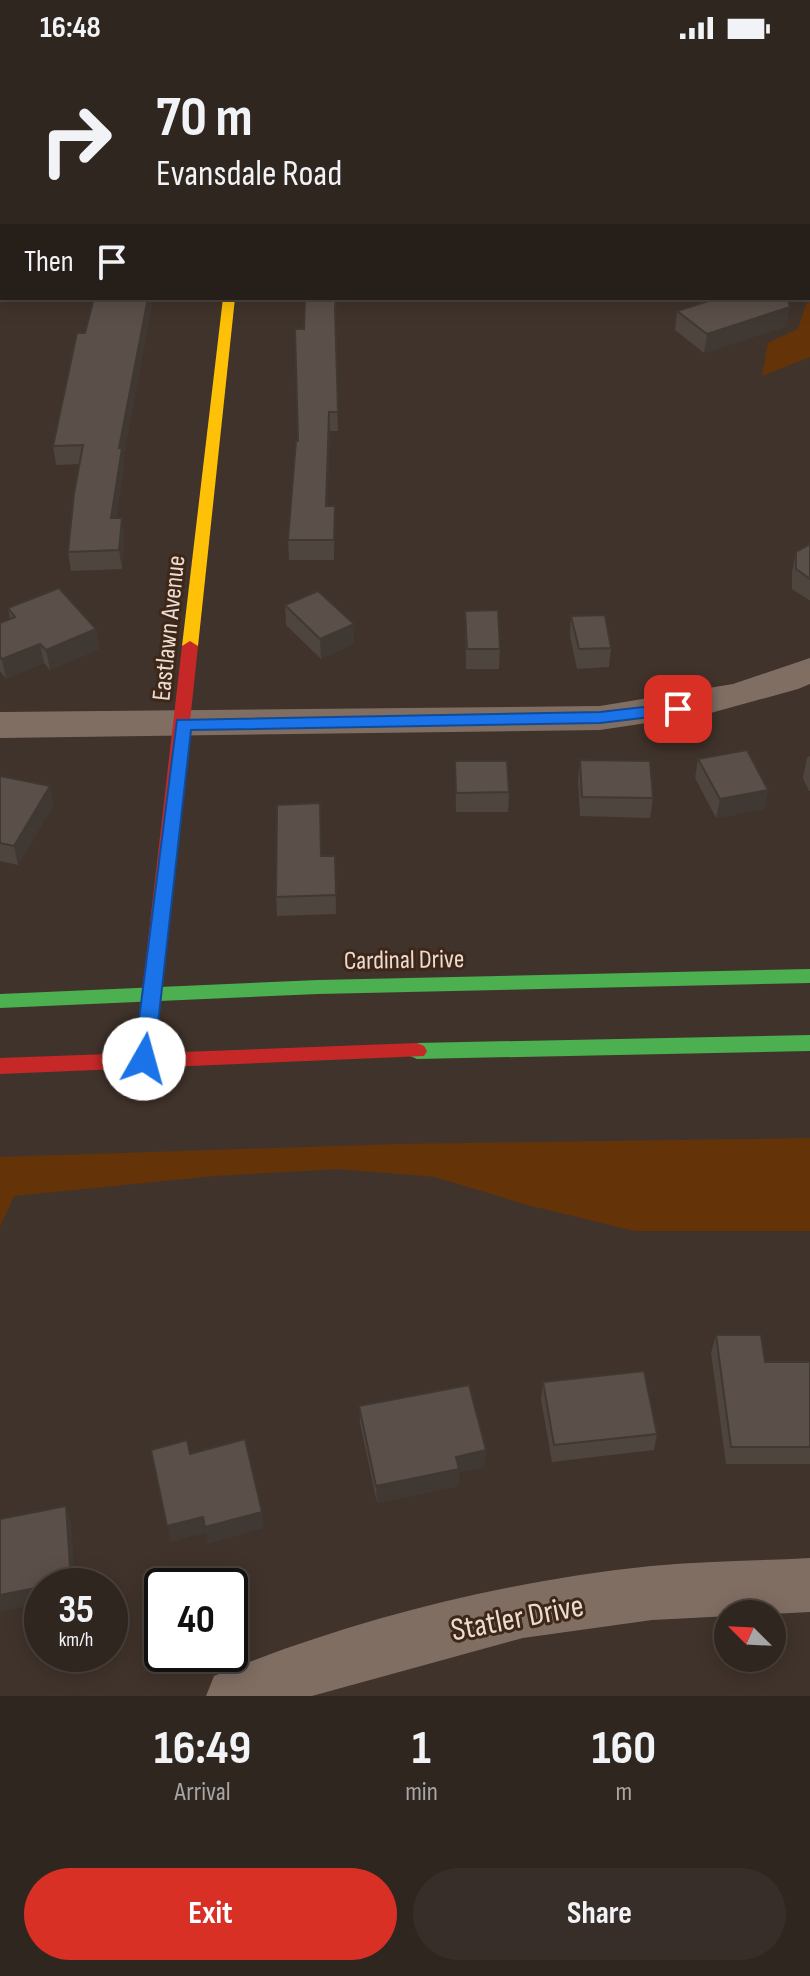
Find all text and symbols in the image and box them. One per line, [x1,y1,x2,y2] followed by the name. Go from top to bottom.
[40,10,101,46] text: 16:48
[156,85,253,152] text: 70 m
[24,88,128,192] icon: right
[156,153,342,196] text: Evansdale Road
[90,240,134,284] icon: arrive
[24,244,74,280] text: Then
[146,554,193,702] street label: Eastlawn Avenue
[644,675,712,743] pin
[656,687,700,731] icon: arrive
[344,944,464,977] street label: Cardinal Drive
[102,1017,186,1101] position arrow
[144,1568,248,1672] speed limit sign: 40
[58,1586,94,1634] text: 35
[448,1587,587,1650] street label: Statler Drive
[714,1600,786,1672] north arrow
[714,1600,786,1672] map controls
[59,1628,93,1652] text: km/h
[154,1720,251,1777] text: 16:49
[412,1720,431,1777] text: 1
[592,1720,656,1777] text: 160
[175,1777,231,1808] text: Arrival
[405,1777,438,1808] text: min
[616,1777,632,1808] text: m
[24,1868,397,1960] button: Exit
[413,1868,786,1960] button: Share

